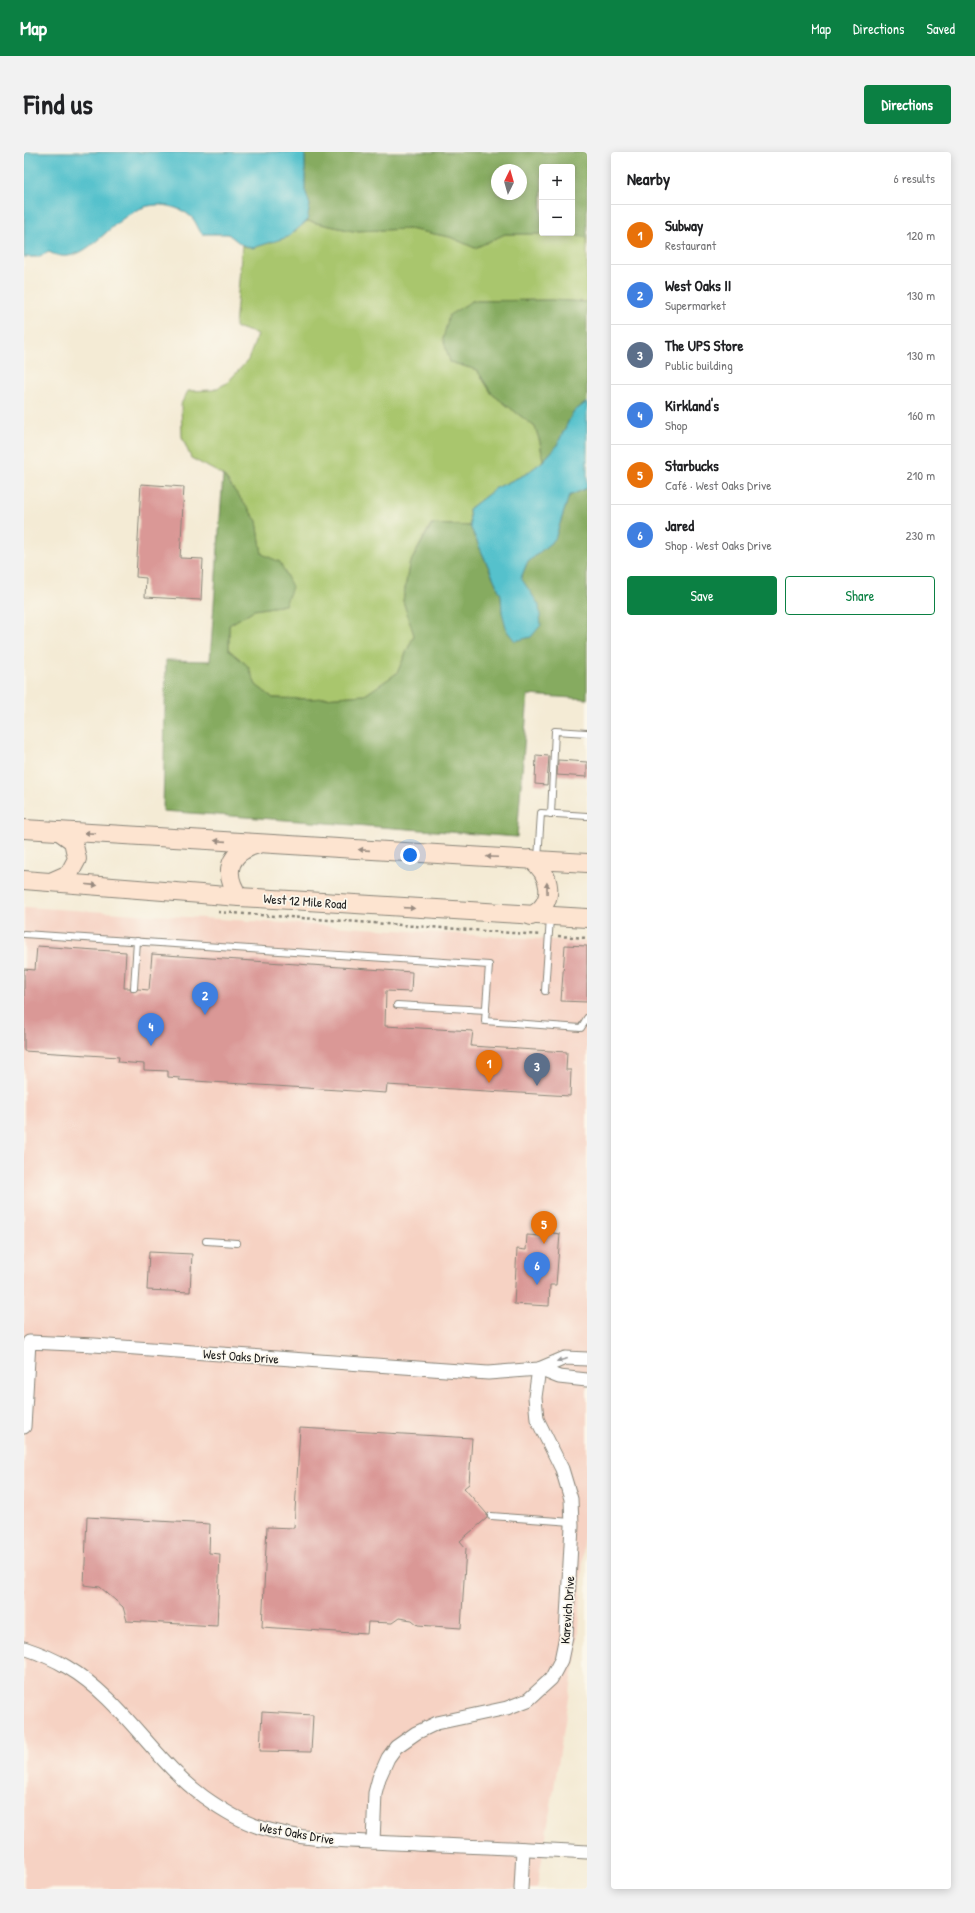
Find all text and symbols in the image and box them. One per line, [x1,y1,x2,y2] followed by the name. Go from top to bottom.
[20,15,47,41] text: Map
[811,19,831,38] text: Map
[853,19,904,38] text: Directions
[926,19,955,38] text: Saved
[24,85,93,123] text: Find us
[864,85,951,124] button: Directions
[491,164,527,200] north arrow
[539,164,575,236] map controls
[539,164,575,200] button: +
[627,167,670,190] text: Nearby
[894,169,935,187] text: 6 results
[539,200,575,236] button: −
[665,215,703,236] text: Subway
[638,226,642,244] text: 1
[907,226,935,244] text: 120 m
[665,236,716,254] text: Restaurant
[665,275,731,296] text: West Oaks II
[637,286,643,304] text: 2
[907,286,935,304] text: 130 m
[665,296,726,314] text: Supermarket
[665,335,743,356] text: The UPS Store
[637,346,643,364] text: 3
[907,346,935,364] text: 130 m
[665,356,733,374] text: Public building
[665,395,719,416] text: Kirkland's
[638,406,642,424] text: 4
[907,406,935,424] text: 160 m
[665,416,687,434] text: Shop
[665,455,719,476] text: Starbucks
[637,466,643,484] text: 5
[907,466,935,484] text: 210 m
[665,476,771,494] text: Café · West Oaks Drive
[665,515,694,536] text: Jared
[637,526,643,544] text: 6
[905,526,935,544] text: 230 m
[665,536,772,554] text: Shop · West Oaks Drive
[627,576,777,615] button: Save
[785,576,935,615] button: Share
[84,829,96,836] one-way arrow
[213,838,226,844] one-way arrow
[400,845,420,865] your location
[358,847,370,854] one-way arrow
[485,854,498,860] one-way arrow
[86,881,98,888] one-way arrow
[544,882,551,894] one-way arrow
[263,889,347,913] street label: West 12 Mile Road
[403,904,415,911] one-way arrow
[192,982,218,1015] pin: 2
[138,1013,164,1046] pin: 4
[476,1050,502,1083] pin: 1
[524,1053,550,1086] pin: 3
[531,1211,557,1244] pin: 5
[524,1252,550,1285] pin: 6
[203,1344,279,1368] street label: West Oaks Drive
[556,1358,568,1364] one-way arrow
[556,1575,578,1645] street label: Karevich Drive
[258,1818,336,1848] street label: West Oaks Drive

